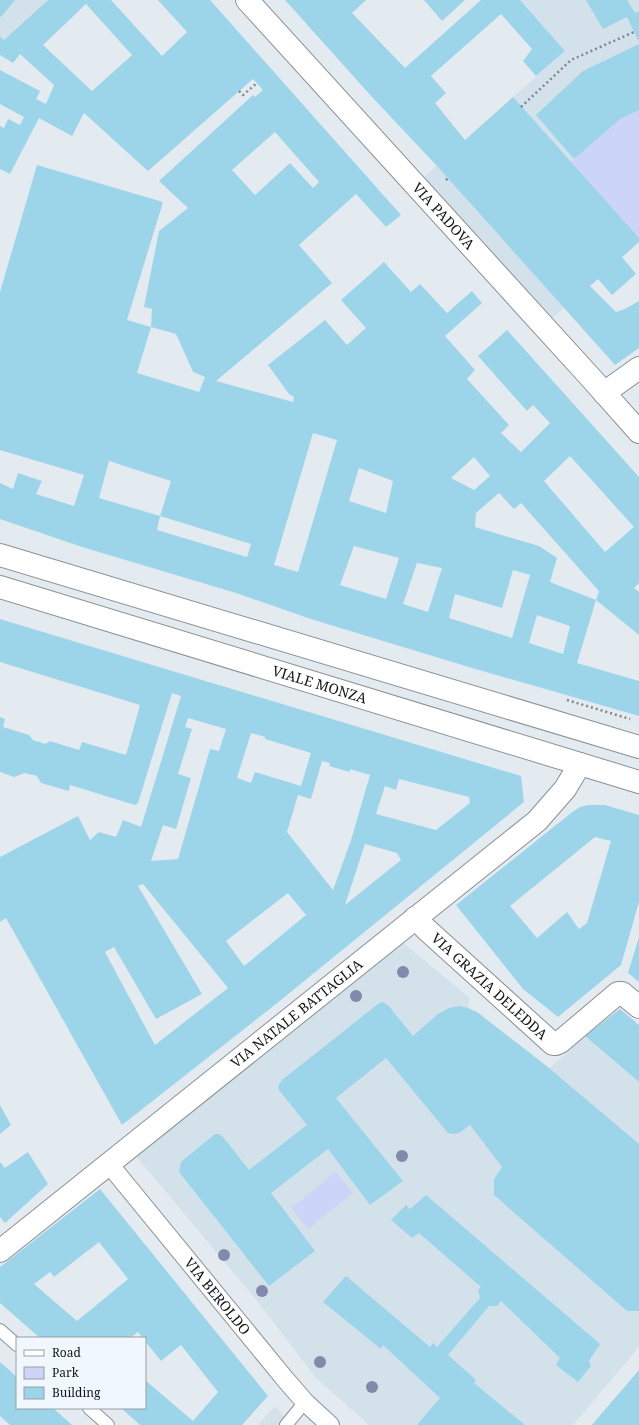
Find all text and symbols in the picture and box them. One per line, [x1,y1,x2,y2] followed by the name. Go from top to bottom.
[409,178,479,253] street label: VIA PADOVA
[270,661,369,707] street label: VIALE MONZA
[428,928,552,1044] street label: VIA GRAZIA DELEDDA
[226,954,366,1072] street label: VIA NATALE BATTAGLIA
[180,1253,255,1339] street label: VIA BEROLDO
[16,1337,146,1409] legend
[52,1344,82,1361] text: Road
[52,1364,80,1381] text: Park
[52,1384,101,1401] text: Building

